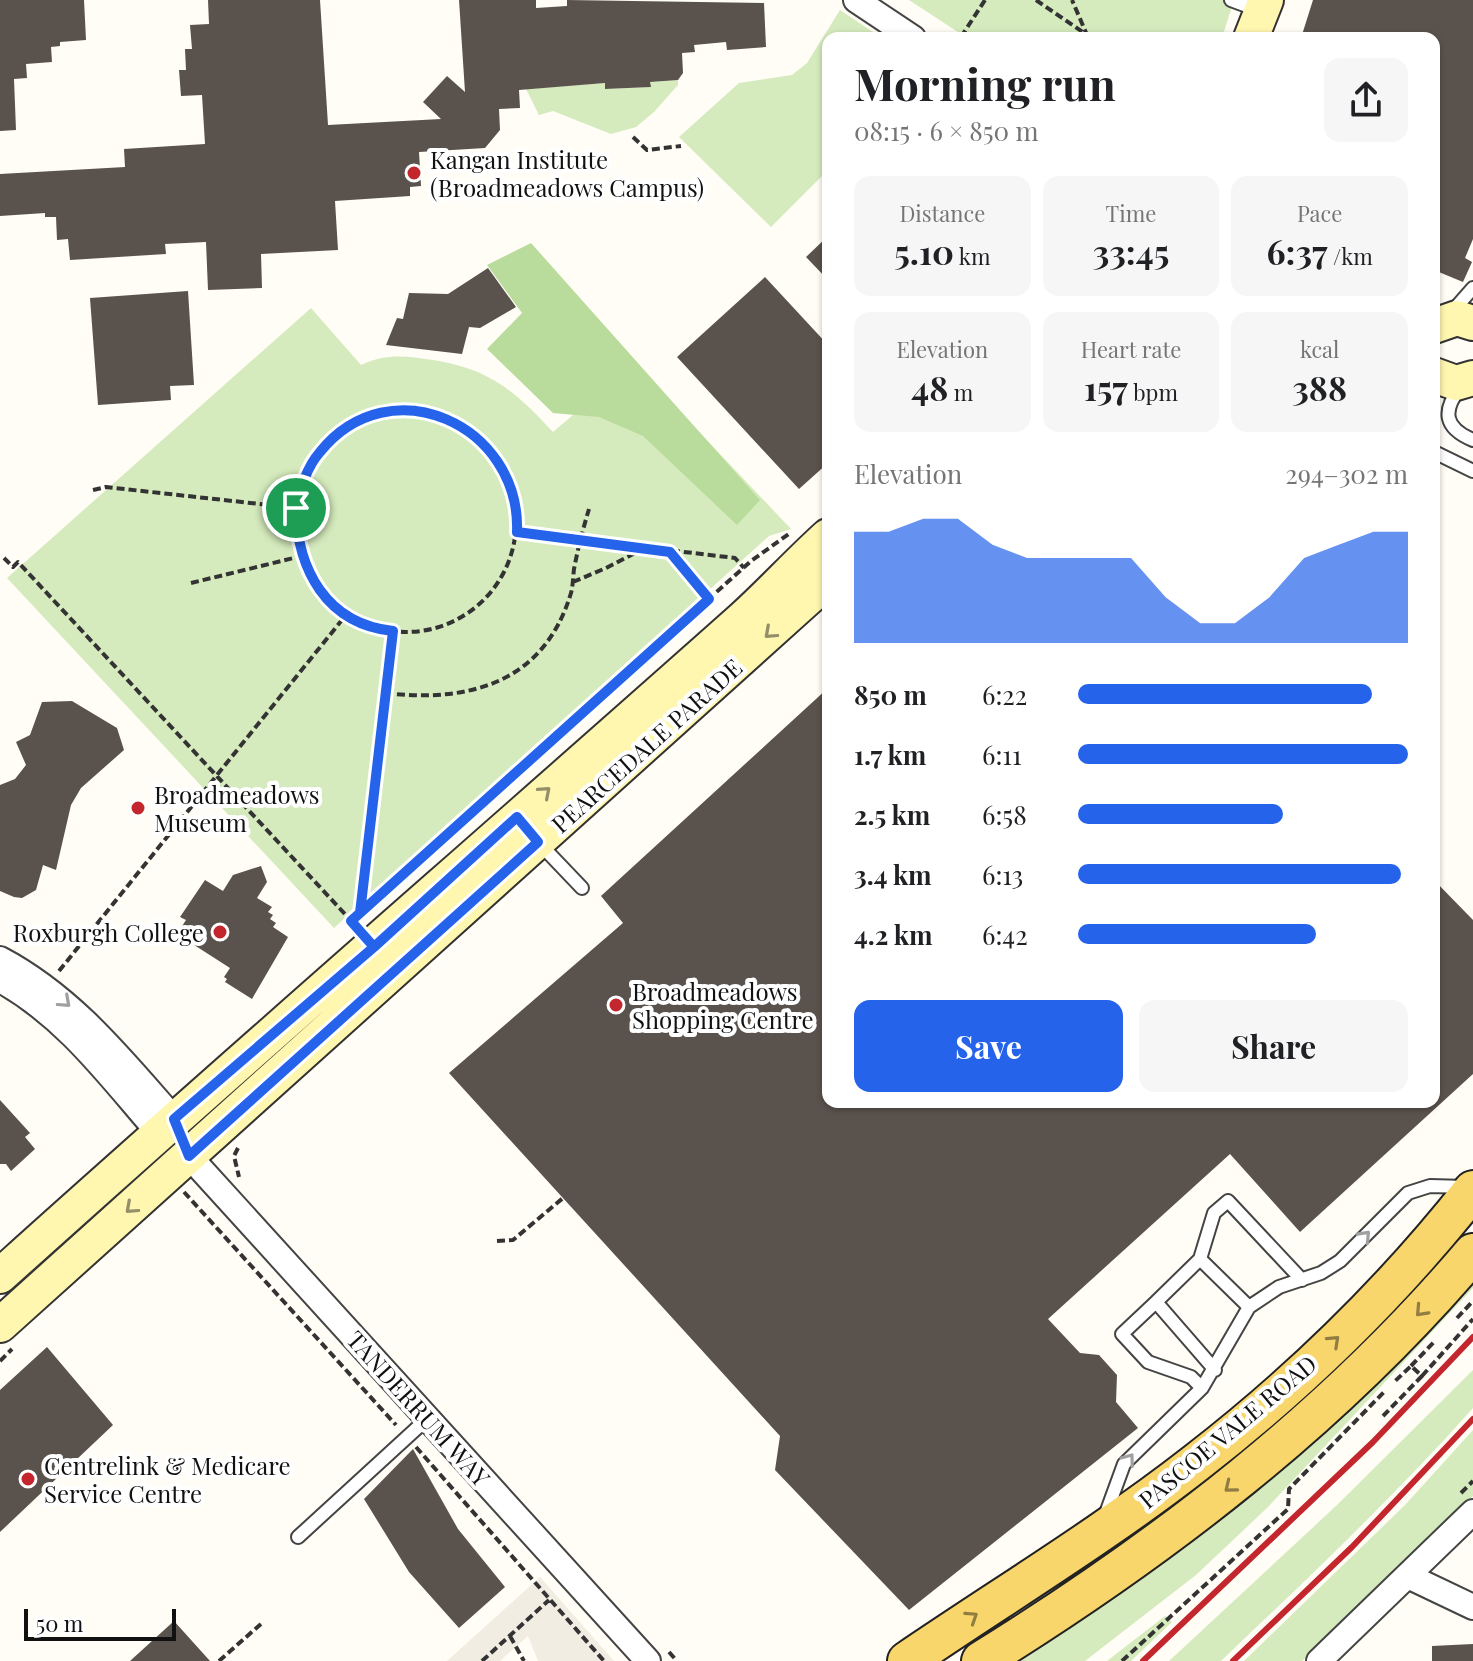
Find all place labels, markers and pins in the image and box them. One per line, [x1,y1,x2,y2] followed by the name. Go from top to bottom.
[430,143,704,203] place label: Kangan Institute (Broadmeadows Campus)
[405,164,423,182] marker: Kangan Institute (Broadmeadows Campus)
[262,474,330,542] pin
[154,778,319,838] place label: Broadmeadows Museum
[129,799,147,817] marker: Broadmeadows Museum
[13,916,204,948] place label: Roxburgh College
[211,923,229,941] marker: Roxburgh College
[632,975,814,1035] place label: Broadmeadows Shopping Centre
[607,996,625,1014] marker: Broadmeadows Shopping Centre
[44,1449,291,1509] place label: Centrelink & Medicare Service Centre
[19,1470,37,1488] marker: Centrelink & Medicare Service Centre

